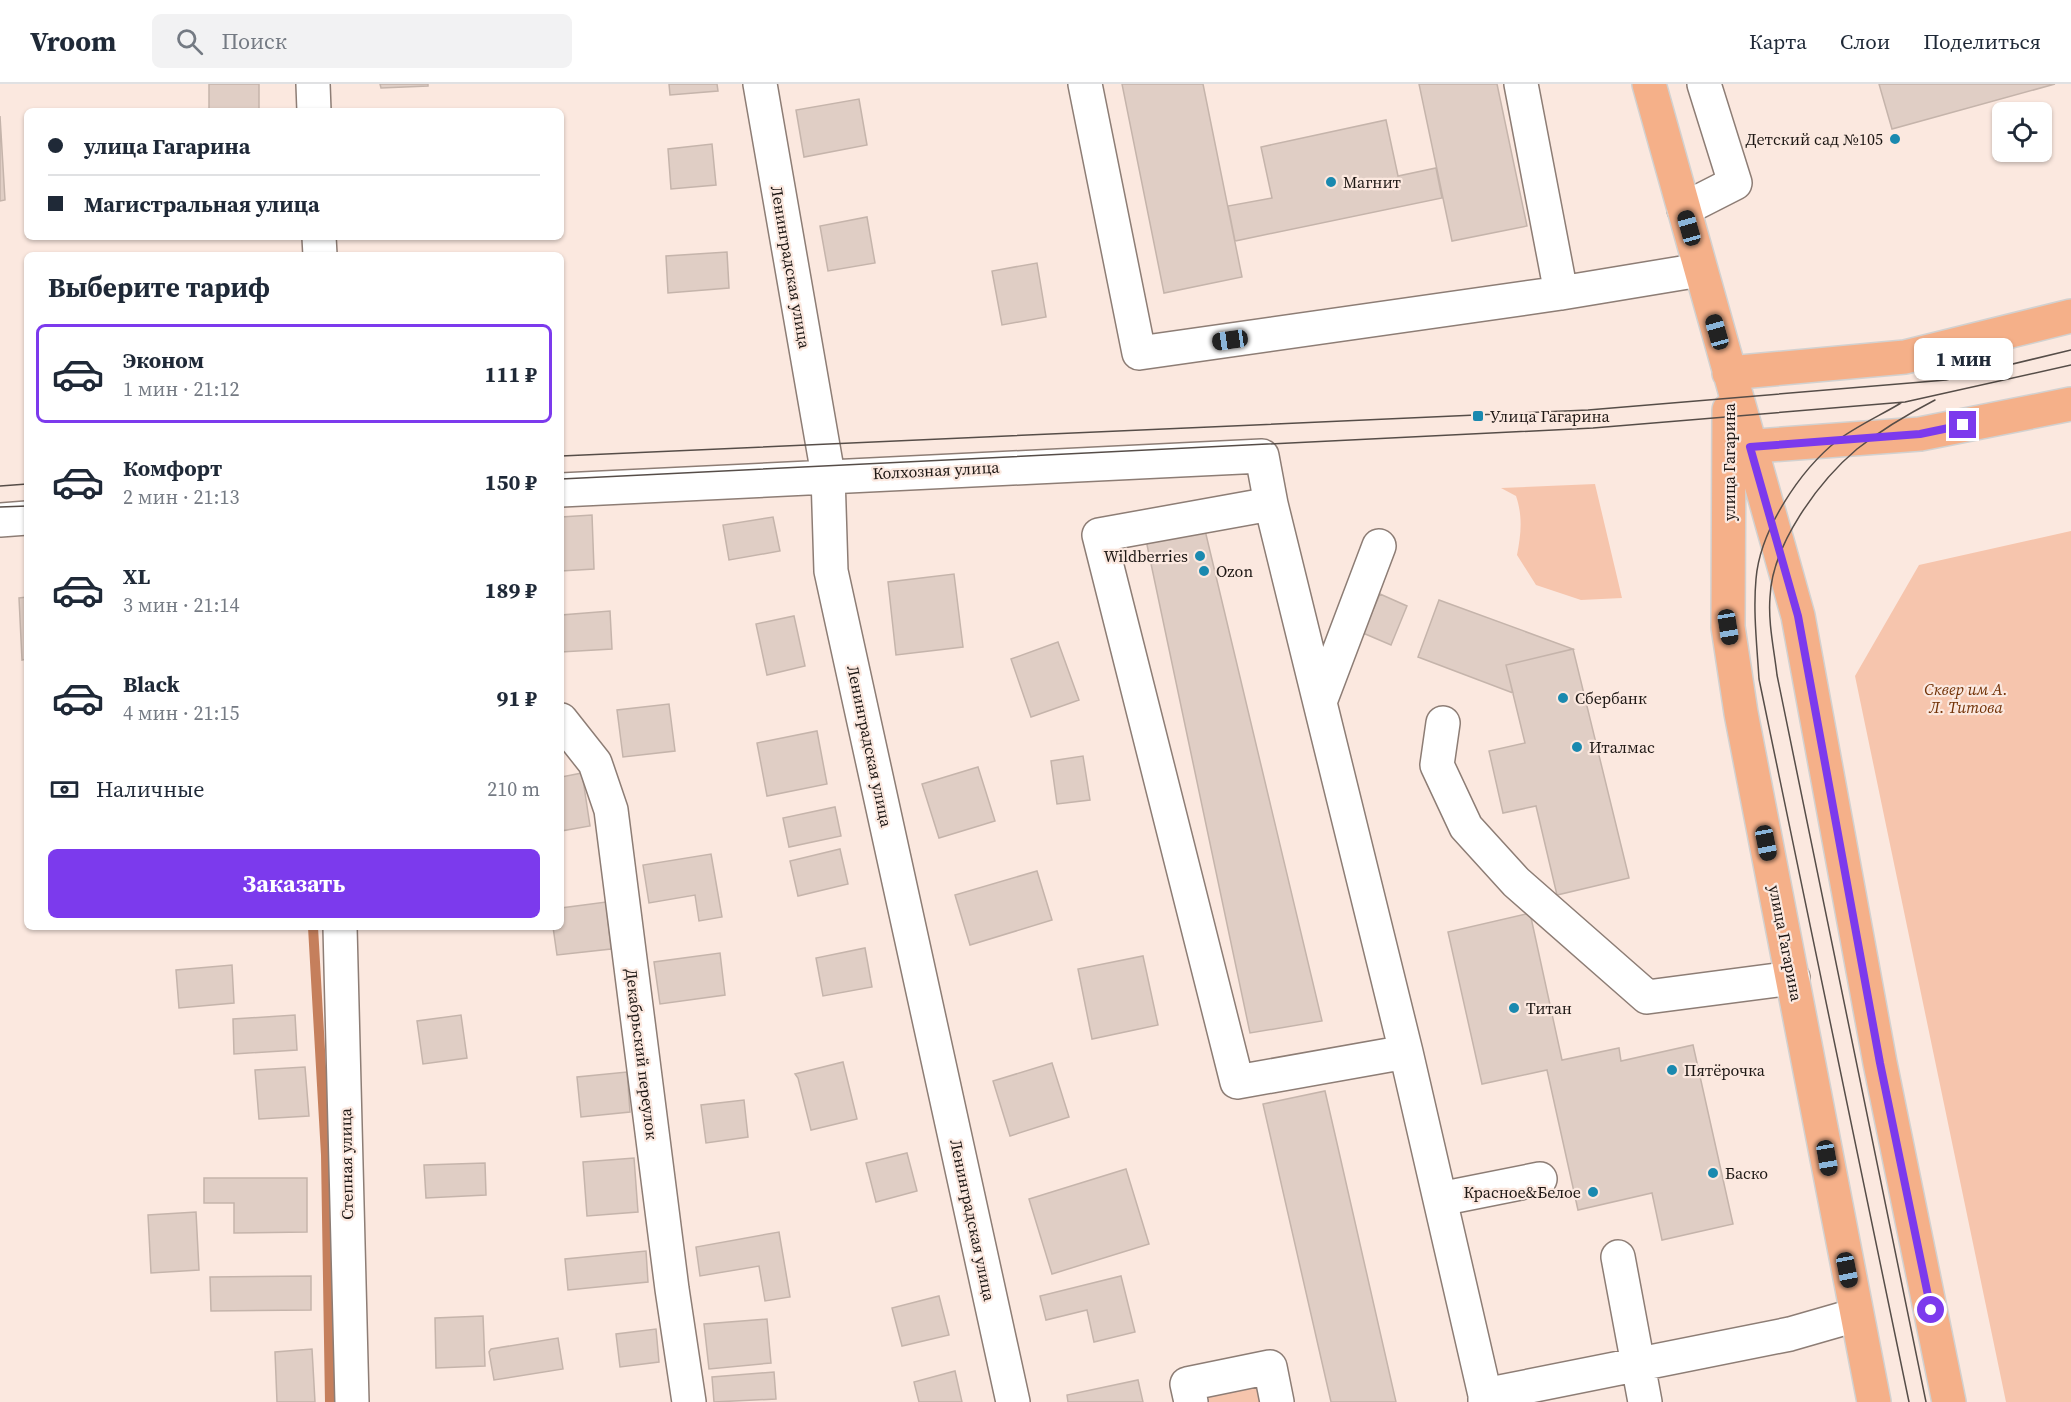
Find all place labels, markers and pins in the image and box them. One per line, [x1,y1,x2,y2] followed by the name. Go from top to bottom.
[1746,128,1883,150] place label: Детский сад №105
[1888,132,1902,146] marker: Детский сад №105
[1343,171,1402,193] place label: Магнит
[1324,175,1338,189] marker: Магнит
[1490,405,1611,427] place label: Улица Гагарина
[1471,409,1485,423] marker: Улица Гагарина
[1104,545,1188,567] place label: Wildberries
[1193,549,1207,563] marker: Wildberries
[1216,560,1253,582] place label: Ozon
[1197,564,1211,578] marker: Ozon
[1575,687,1647,709] place label: Сбербанк
[1556,691,1570,705] marker: Сбербанк
[1589,736,1655,758] place label: Италмас
[1570,740,1584,754] marker: Италмас
[1526,997,1572,1019] place label: Титан
[1507,1001,1521,1015] marker: Титан
[1684,1059,1766,1081] place label: Пятёрочка
[1665,1063,1679,1077] marker: Пятёрочка
[1725,1162,1768,1184] place label: Баско
[1706,1166,1720,1180] marker: Баско
[1464,1181,1581,1203] place label: Красное&Белое
[1586,1185,1600,1199] marker: Красное&Белое

